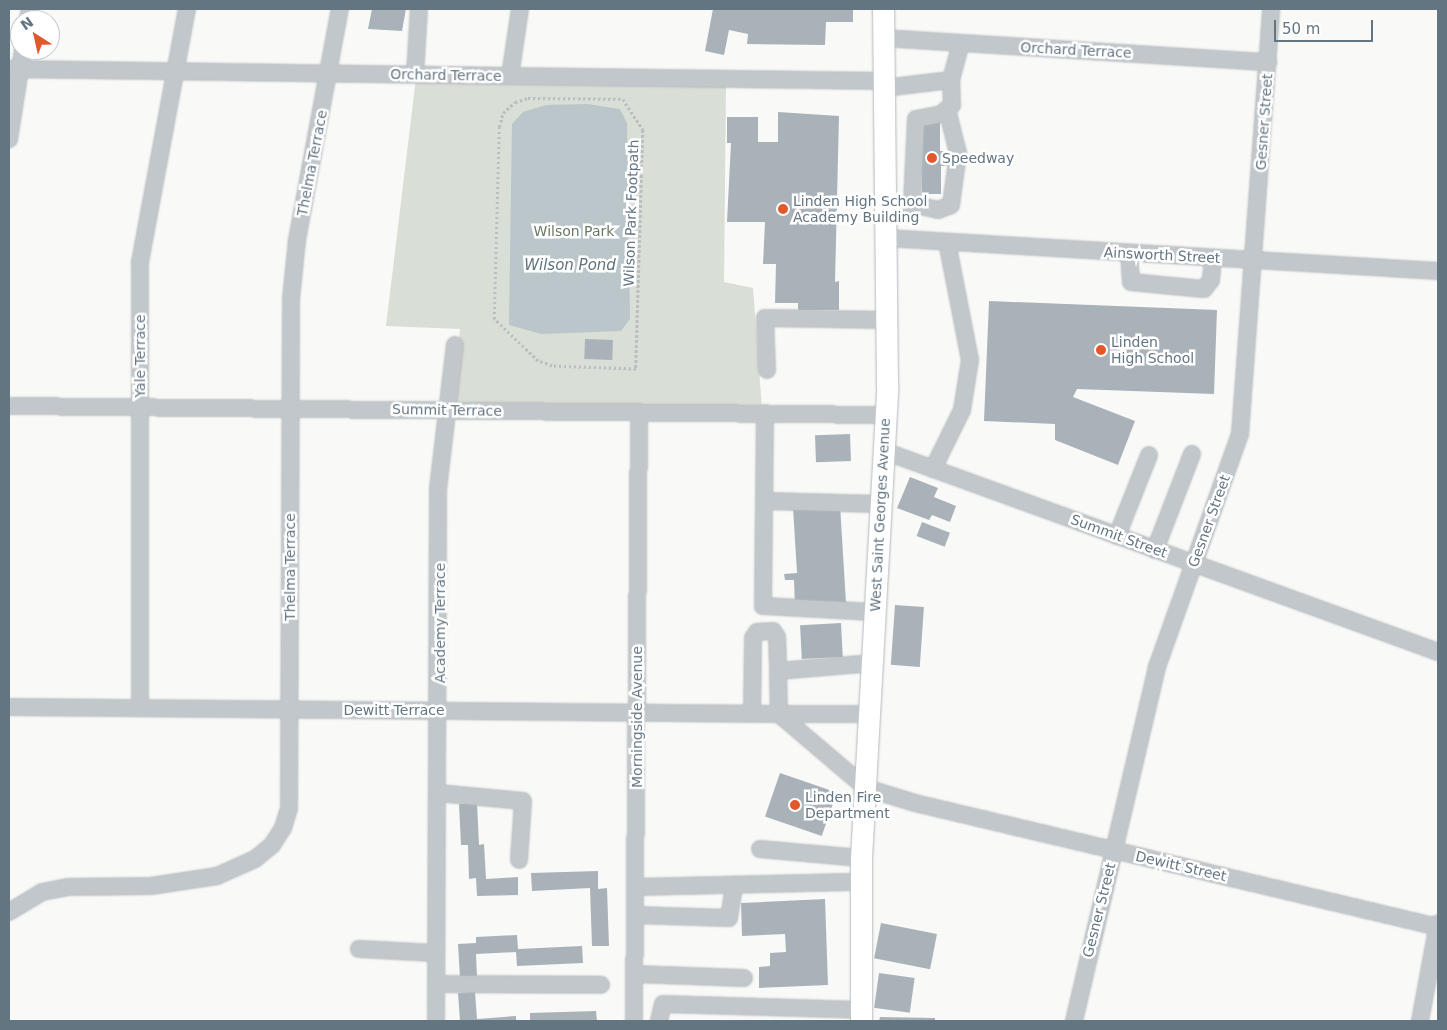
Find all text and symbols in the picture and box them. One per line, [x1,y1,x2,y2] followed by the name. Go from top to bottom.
[10,10,60,60] north arrow
[1277,10,1376,42] scale bar
[18,14,36,33] text: N
[1282,20,1320,38] text: 50 m
[1020,39,1132,61] street label: Orchard Terrace
[390,66,502,84] street label: Orchard Terrace
[1252,73,1276,171] street label: Gesner Street
[293,109,331,217] street label: Thelma Terrace
[620,139,642,287] street label: Wilson Park Footpath
[942,150,1014,166] place label: Speedway
[926,152,938,164] marker: Speedway
[793,193,927,226] place label: Linden High School Academy Building
[777,203,789,215] marker: Linden High School Academy Building
[534,223,614,239] park label: Wilson Park
[1103,244,1221,266] street label: Ainsworth Street
[524,257,616,275] water label: Wilson Pond
[132,314,148,398] street label: Yale Terrace
[1111,334,1194,367] place label: Linden High School
[1095,344,1107,356] marker: Linden High School
[392,401,502,419] street label: Summit Terrace
[867,418,893,612] street label: West Saint Georges Avenue
[1185,473,1233,569] street label: Gesner Street
[1068,511,1170,561] street label: Summit Street
[282,513,298,621] street label: Thelma Terrace
[432,563,448,683] street label: Academy Terrace
[629,646,645,788] street label: Morningside Avenue
[343,702,445,718] street label: Dewitt Terrace
[805,789,890,822] place label: Linden Fire Department
[789,799,801,811] marker: Linden Fire Department
[1134,847,1228,885] street label: Dewitt Street
[1079,861,1119,959] street label: Gesner Street

